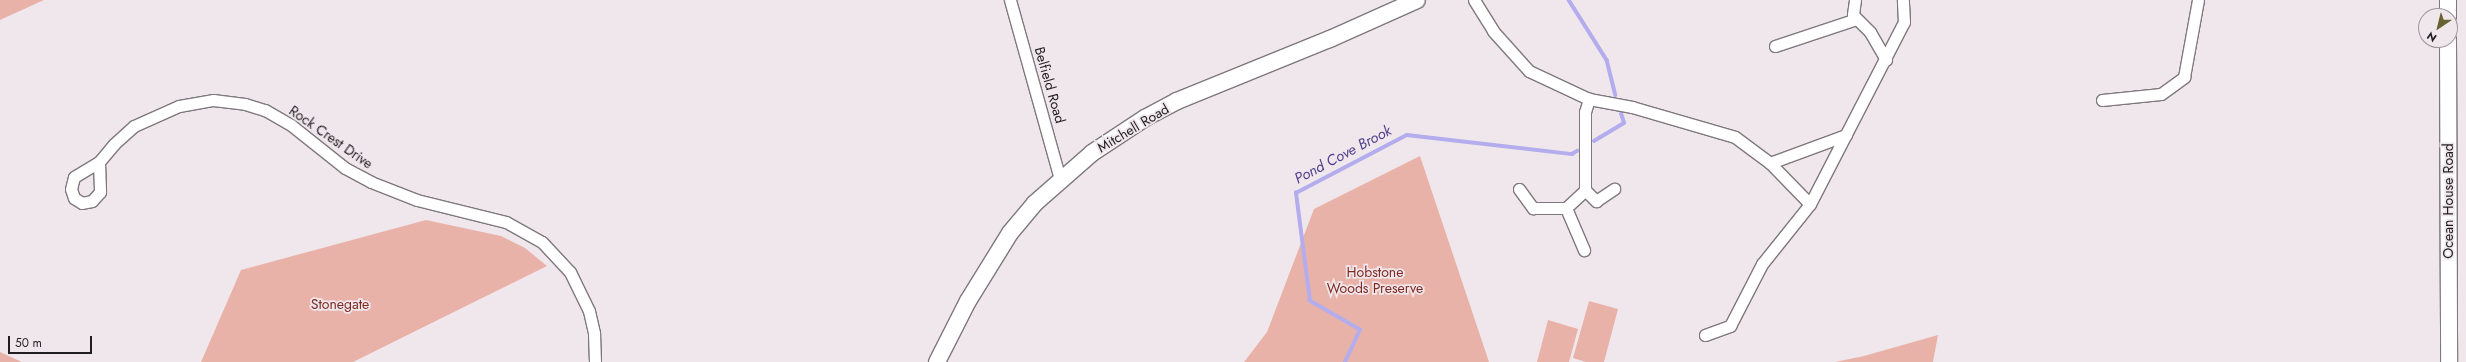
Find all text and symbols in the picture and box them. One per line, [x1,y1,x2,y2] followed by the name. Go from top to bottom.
[2418,8,2458,48] north arrow
[2424,28,2440,46] text: N
[1031,45,1069,125] street label: Belfield Road
[1094,100,1172,156] street label: Mitchell Road
[286,102,376,172] street label: Rock Crest Drive
[1292,122,1394,188] water label: Pond Cove Brook
[2440,143,2456,259] street label: Ocean House Road
[1327,264,1423,296] park label: Hobstone Woods Preserve
[311,296,369,312] park label: Stonegate
[10,328,94,354] scale bar
[15,334,42,352] text: 50 m

